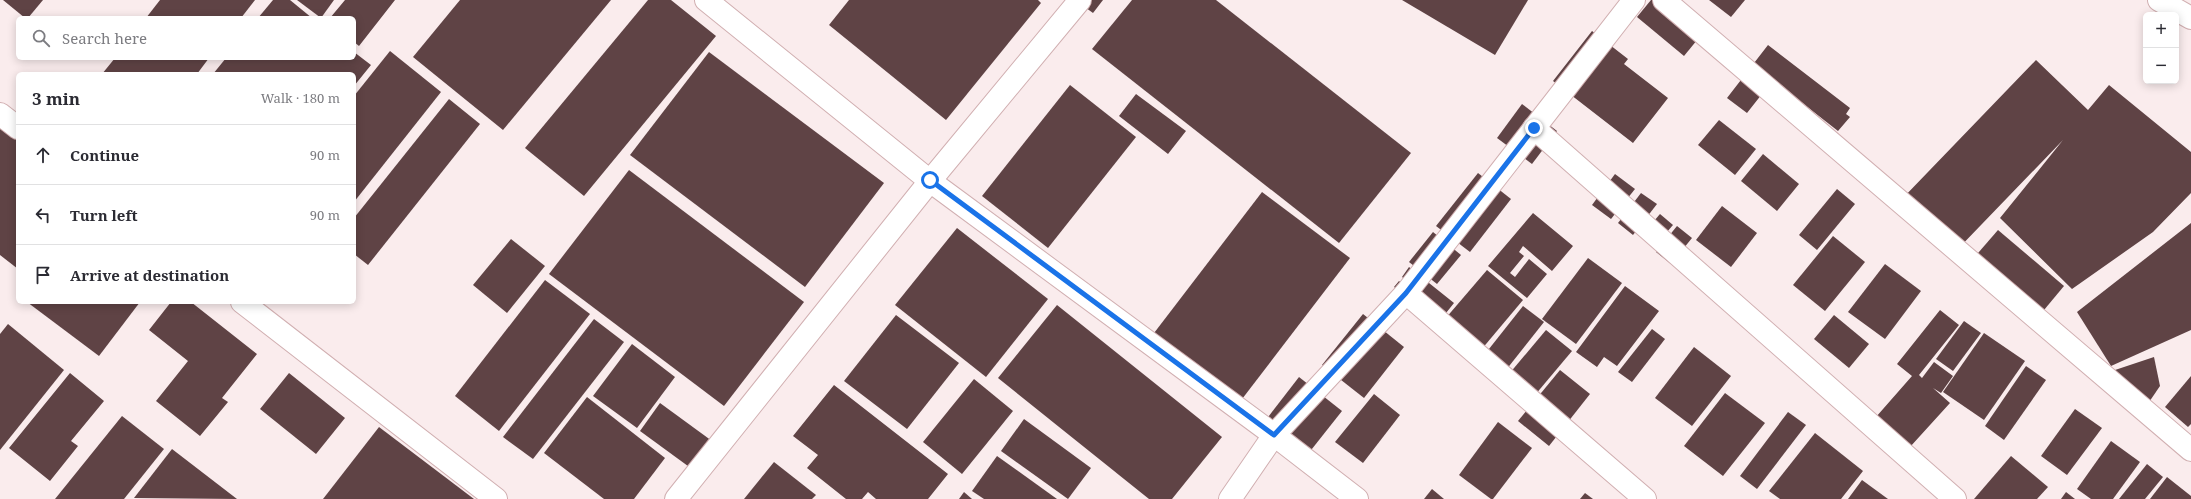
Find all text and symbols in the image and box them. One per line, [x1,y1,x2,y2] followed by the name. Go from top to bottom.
[2143,12,2179,84] map controls
[2143,12,2179,48] button: +
[16,16,356,60] search box
[30,27,52,49] icon: search
[62,28,147,48] text: Search here
[2143,48,2179,84] button: −
[32,87,80,110] text: 3 min
[261,89,340,107] text: Walk · 180 m
[1525,119,1543,137] route end
[32,144,54,166] icon: ahead
[70,145,139,165] text: Continue
[310,146,340,164] text: 90 m
[921,171,939,189] route start
[32,204,54,226] icon: left
[70,205,138,225] text: Turn left
[310,206,340,224] text: 90 m
[32,264,54,286] icon: arrive
[70,265,229,285] text: Arrive at destination

